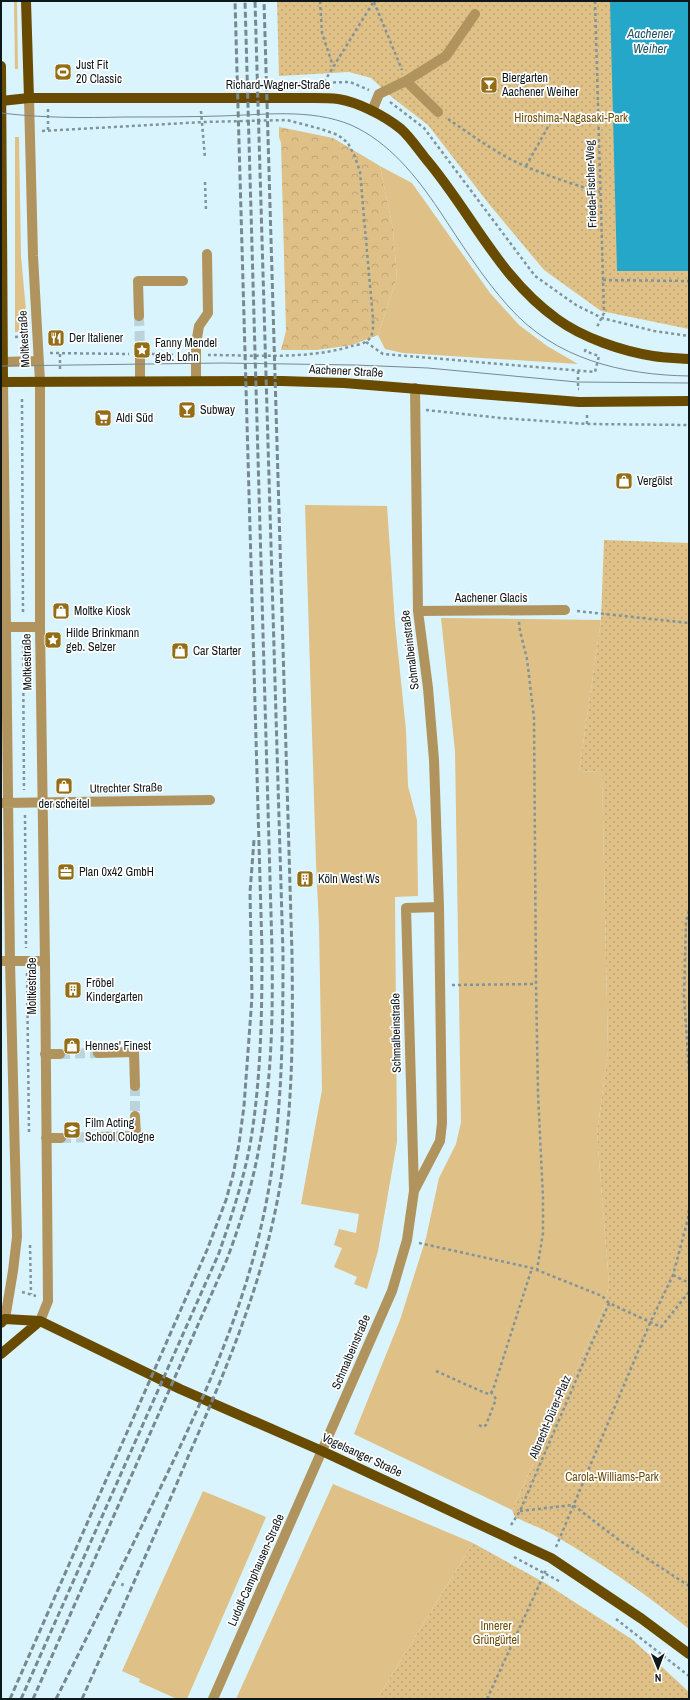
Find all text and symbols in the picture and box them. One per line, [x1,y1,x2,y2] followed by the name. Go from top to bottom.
[626,25,673,57] water label: Aachener Weiher
[76,57,122,87] place label: Just Fit 20 Classic
[53,62,73,82] sports icon: Just Fit 20 Classic
[501,70,579,100] place label: Biergarten Aachener Weiher
[479,75,499,95] bar icon: Biergarten Aachener Weiher
[226,77,330,93] street label: Richard-Wagner-Straße
[514,110,628,126] park label: Hiroshima-Nagasaki-Park
[581,139,601,228] street label: Frieda-Fischer-Weg
[15,310,33,368] street label: Moltkestraße
[46,328,66,348] restaurant icon: Der Italiener
[69,330,124,346] place label: Der Italiener
[155,335,217,365] place label: Fanny Mendel geb. Lohn
[132,340,152,360] place icon: Fanny Mendel geb. Lohn
[307,361,384,381] street label: Aachener Straße
[177,400,197,420] bar icon: Subway
[200,402,235,418] place label: Subway
[93,408,113,428] supermarket icon: Aldi Süd
[115,410,153,426] place label: Aldi Süd
[614,471,634,491] shop icon: Vergölst
[637,473,673,489] place label: Vergölst
[454,590,527,606] street label: Aachener Glacis
[51,601,71,621] shop icon: Moltke Kiosk
[74,603,130,619] place label: Moltke Kiosk
[397,609,423,691] street label: Schmalbeinstraße
[66,625,139,655] place label: Hilde Brinkmann geb. Selzer
[43,630,63,650] place icon: Hilde Brinkmann geb. Selzer
[19,633,35,691] street label: Moltkestraße
[170,641,190,661] shop icon: Car Starter
[193,643,242,659] place label: Car Starter
[54,776,74,796] shop icon: der scheitel
[89,779,163,797] street label: Utrechter Straße
[39,796,89,812] place label: der scheitel
[56,862,76,882] office icon: Plan 0x42 GmbH
[79,864,154,880] place label: Plan 0x42 GmbH
[295,869,315,889] building icon: Köln West Ws
[318,871,380,887] place label: Köln West Ws
[24,958,40,1014] street label: Moltkestraße
[86,975,143,1005] place label: Fröbel Kindergarten
[63,980,83,1000] building icon: Fröbel Kindergarten
[387,993,405,1073] street label: Schmalbeinstraße
[62,1036,82,1056] shop icon: Hennes' Finest
[85,1038,151,1054] place label: Hennes' Finest
[85,1115,154,1145] place label: Film Acting School Cologne
[62,1120,82,1140] school or university icon: Film Acting School Cologne
[328,1312,374,1392] street label: Schmalbeinstraße
[525,1373,575,1462] street label: Albrecht-Dürer-Platz
[319,1429,405,1481] street label: Vogelsanger Straße
[565,1469,659,1485] park label: Carola-Williams-Park
[224,1511,288,1629] street label: Ludolf-Camphausen-Straße
[473,1618,519,1648] park label: Innerer Grüngürtel
[638,1648,678,1688] north arrow
[655,1671,662,1685] text: N

